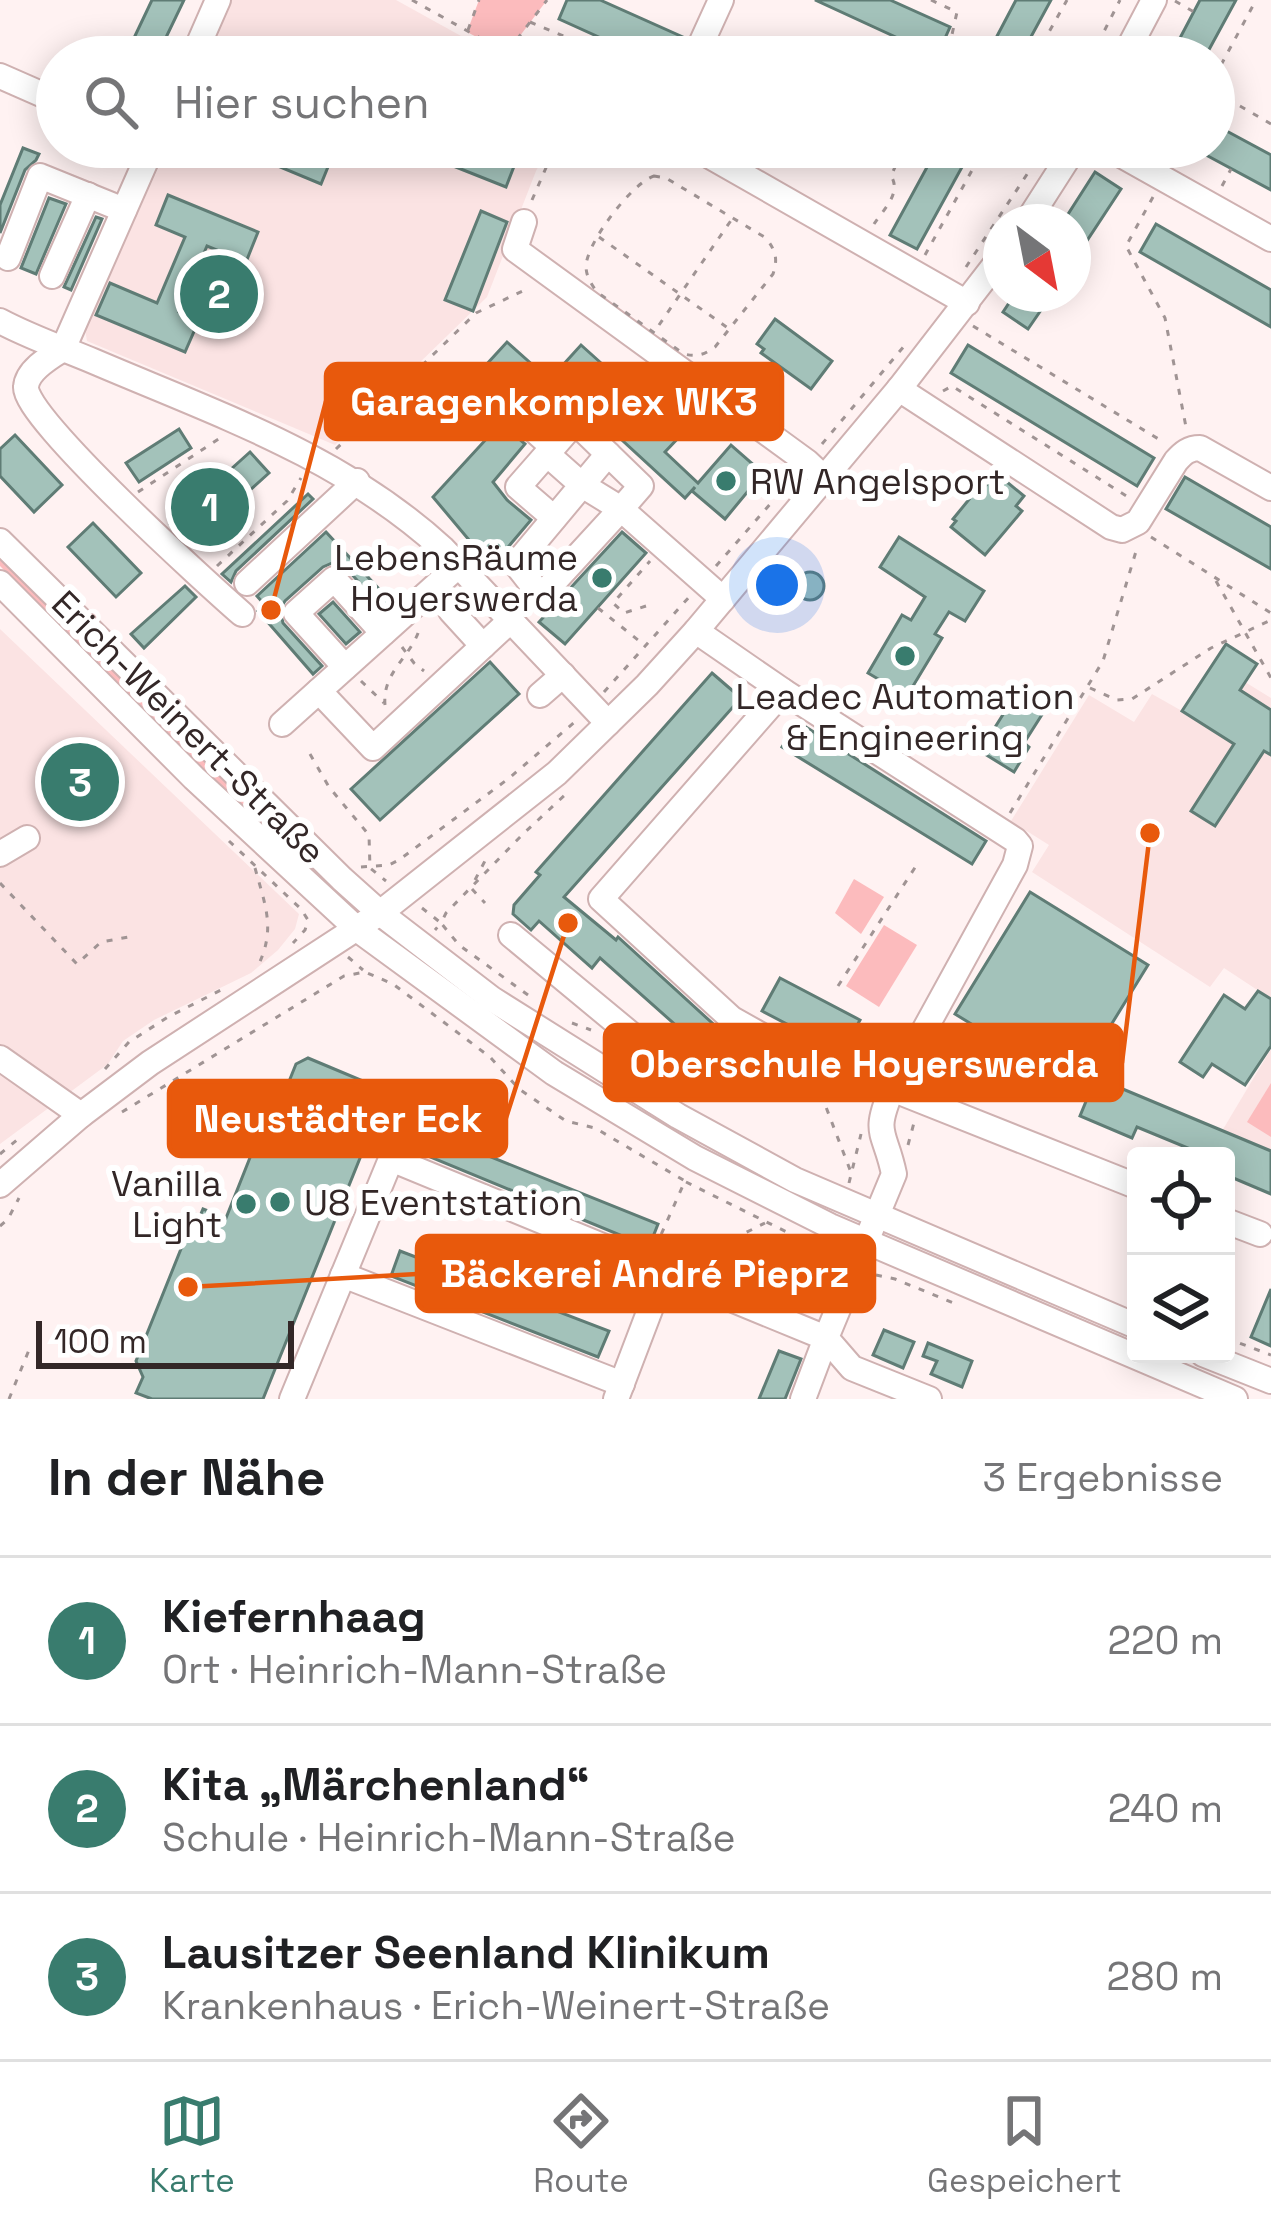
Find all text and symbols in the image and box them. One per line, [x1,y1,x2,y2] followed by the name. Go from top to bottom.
[36,36,1235,168] search box
[78,69,144,135] icon: search
[174,74,430,131] text: Hier suchen
[983,204,1091,312] north arrow
[180,249,258,339] pin: 2
[326,364,782,439] callout: Garagenkomplex WK3
[350,377,758,426] text: Garagenkomplex WK3
[750,459,1005,505] place label: RW Angelsport
[171,462,249,552] pin: 1
[713,468,739,494] marker: RW Angelsport
[334,535,578,622] place label: LebensRäume Hoyerswerda
[747,555,807,615] your location
[589,565,615,591] marker: LebensRäume Hoyerswerda
[42,581,335,874] street label: Erich-Weinert-Straße
[892,643,918,669] marker: Leadec Automation & Engineering
[736,674,1074,761] place label: Leadec Automation & Engineering
[41,737,119,827] pin: 3
[605,1025,1122,1100] callout: Oberschule Hoyerswerda
[629,1039,1099,1088] text: Oberschule Hoyerswerda
[169,1081,506,1156] callout: Neustädter Eck
[194,1094,482,1143] text: Neustädter Eck
[1127,1147,1235,1363] map controls
[1127,1147,1235,1255] button: locate
[111,1161,222,1248] place label: Vanilla Light
[304,1180,582,1226] place label: U8 Eventstation
[267,1189,293,1215] marker: U8 Eventstation
[233,1191,259,1217] marker: Vanilla Light
[417,1236,874,1311] callout: Bäckerei André Pieprz
[440,1249,850,1298] text: Bäckerei André Pieprz
[1127,1255,1235,1363] button: layers
[36,1315,294,1368] scale bar
[54,1321,147,1363] text: 100 m
[48,1445,325,1510] text: In der Nähe
[983,1453,1223,1502] text: 3 Ergebnisse
[162,1588,426,1645] text: Kiefernhaag
[78,1616,96,1665] text: 1
[1107,1616,1223,1665] text: 220 m
[162,1645,667,1694] text: Ort · Heinrich-Mann-Straße
[162,1756,590,1813] text: Kita „Märchenland“
[75,1784,99,1833] text: 2
[1108,1784,1223,1833] text: 240 m
[162,1813,736,1862] text: Schule · Heinrich-Mann-Straße
[162,1924,770,1981] text: Lausitzer Seenland Klinikum
[75,1952,99,2001] text: 3
[1107,1952,1223,2001] text: 280 m
[162,1981,830,2030] text: Krankenhaus · Erich-Weinert-Straße
[149,2088,235,2202] tab: Karte
[533,2088,629,2202] tab: Route
[927,2088,1122,2202] tab: Gespeichert

